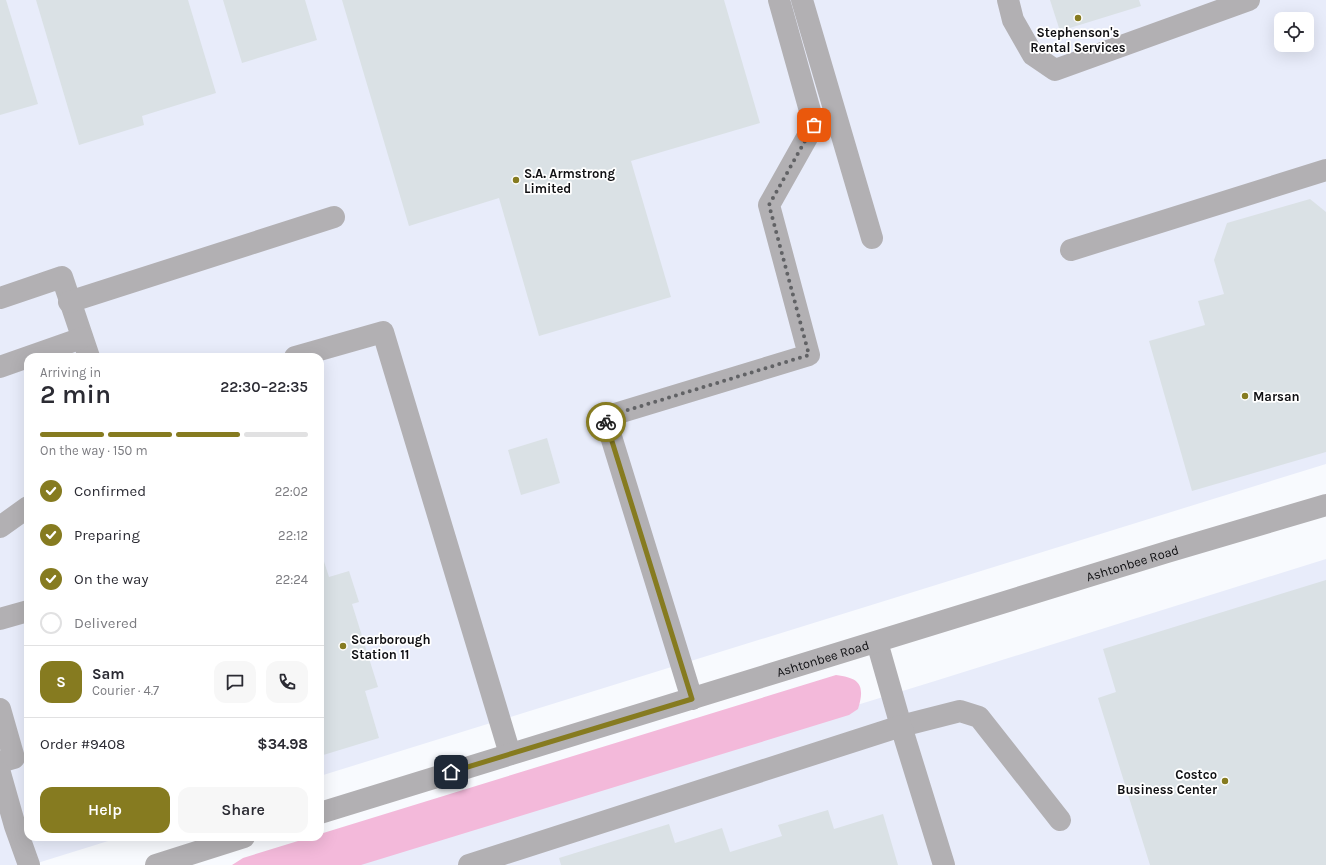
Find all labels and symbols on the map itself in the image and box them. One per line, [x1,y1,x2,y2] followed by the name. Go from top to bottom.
[1073,13,1083,23] marker: Stephenson's Rental Services
[1030,25,1126,55] place label: Stephenson's Rental Services
[797,108,831,142] pin
[524,166,615,196] place label: S.A. Armstrong Limited
[511,175,521,185] marker: S.A. Armstrong Limited
[1253,389,1300,404] place label: Marsan
[1240,391,1250,401] marker: Marsan
[586,402,626,442] courier
[1084,542,1181,584] street label: Ashtonbee Road
[351,632,431,662] place label: Scarborough Station 11
[775,637,871,680] street label: Ashtonbee Road
[338,641,348,651] marker: Scarborough Station 11
[434,755,468,789] pin
[1117,767,1218,797] place label: Costco Business Center
[1220,776,1230,786] marker: Costco Business Center

